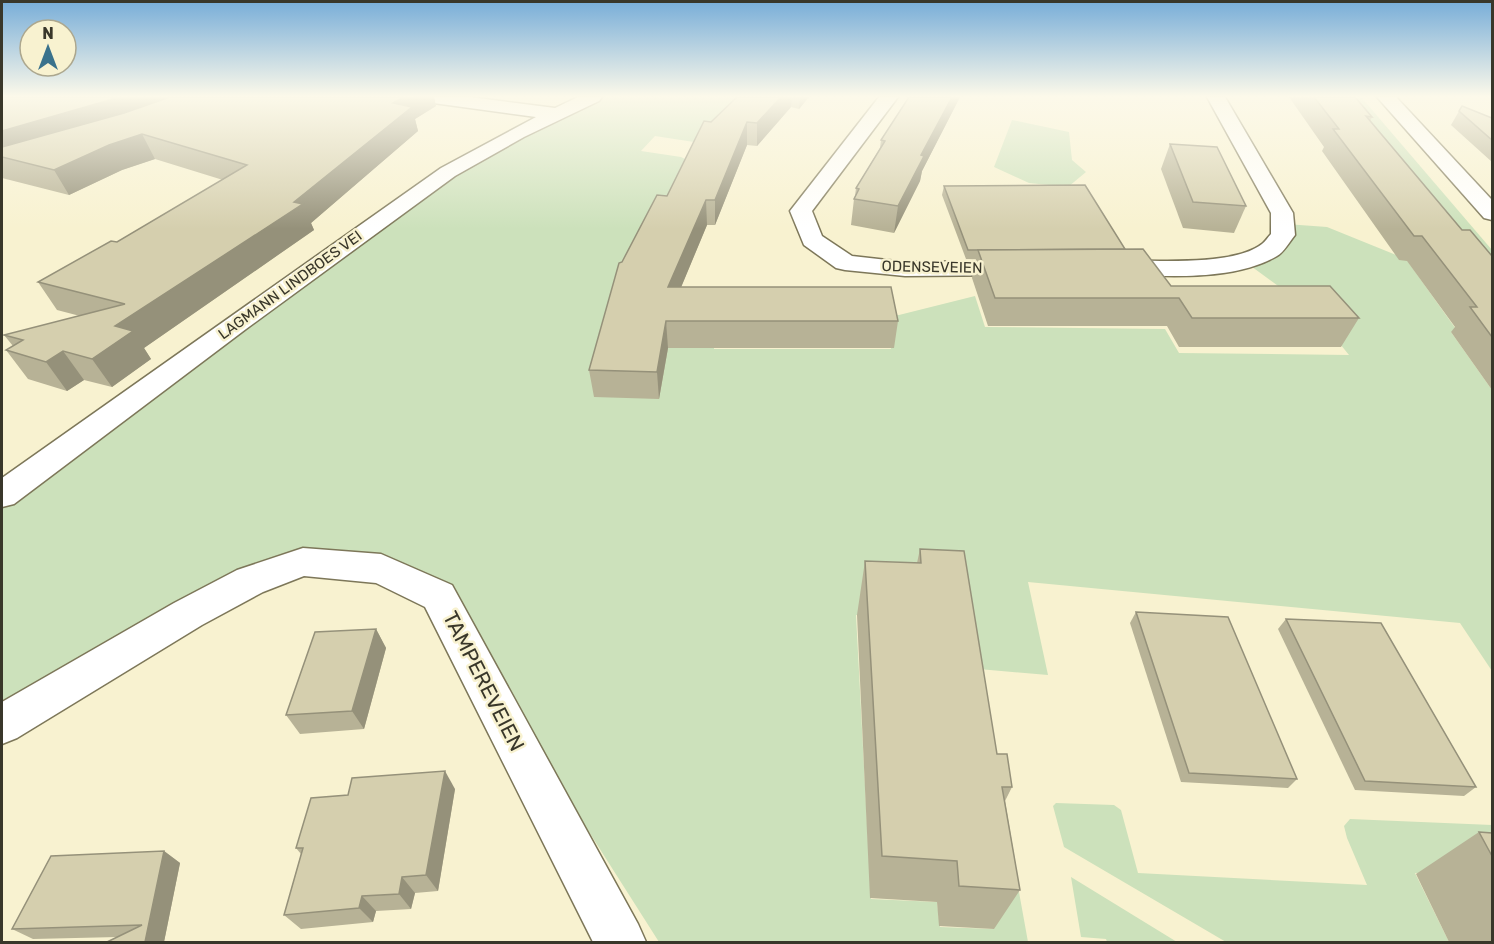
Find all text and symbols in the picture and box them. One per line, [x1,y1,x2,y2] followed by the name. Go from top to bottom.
[18,18,78,78] north arrow
[42,24,54,43] text: N
[215,227,365,343] street label: LAGMANN LINDBOES VEI
[881,257,983,277] street label: ODENSEVEIEN
[438,607,530,755] street label: TAMPEREVEIEN

